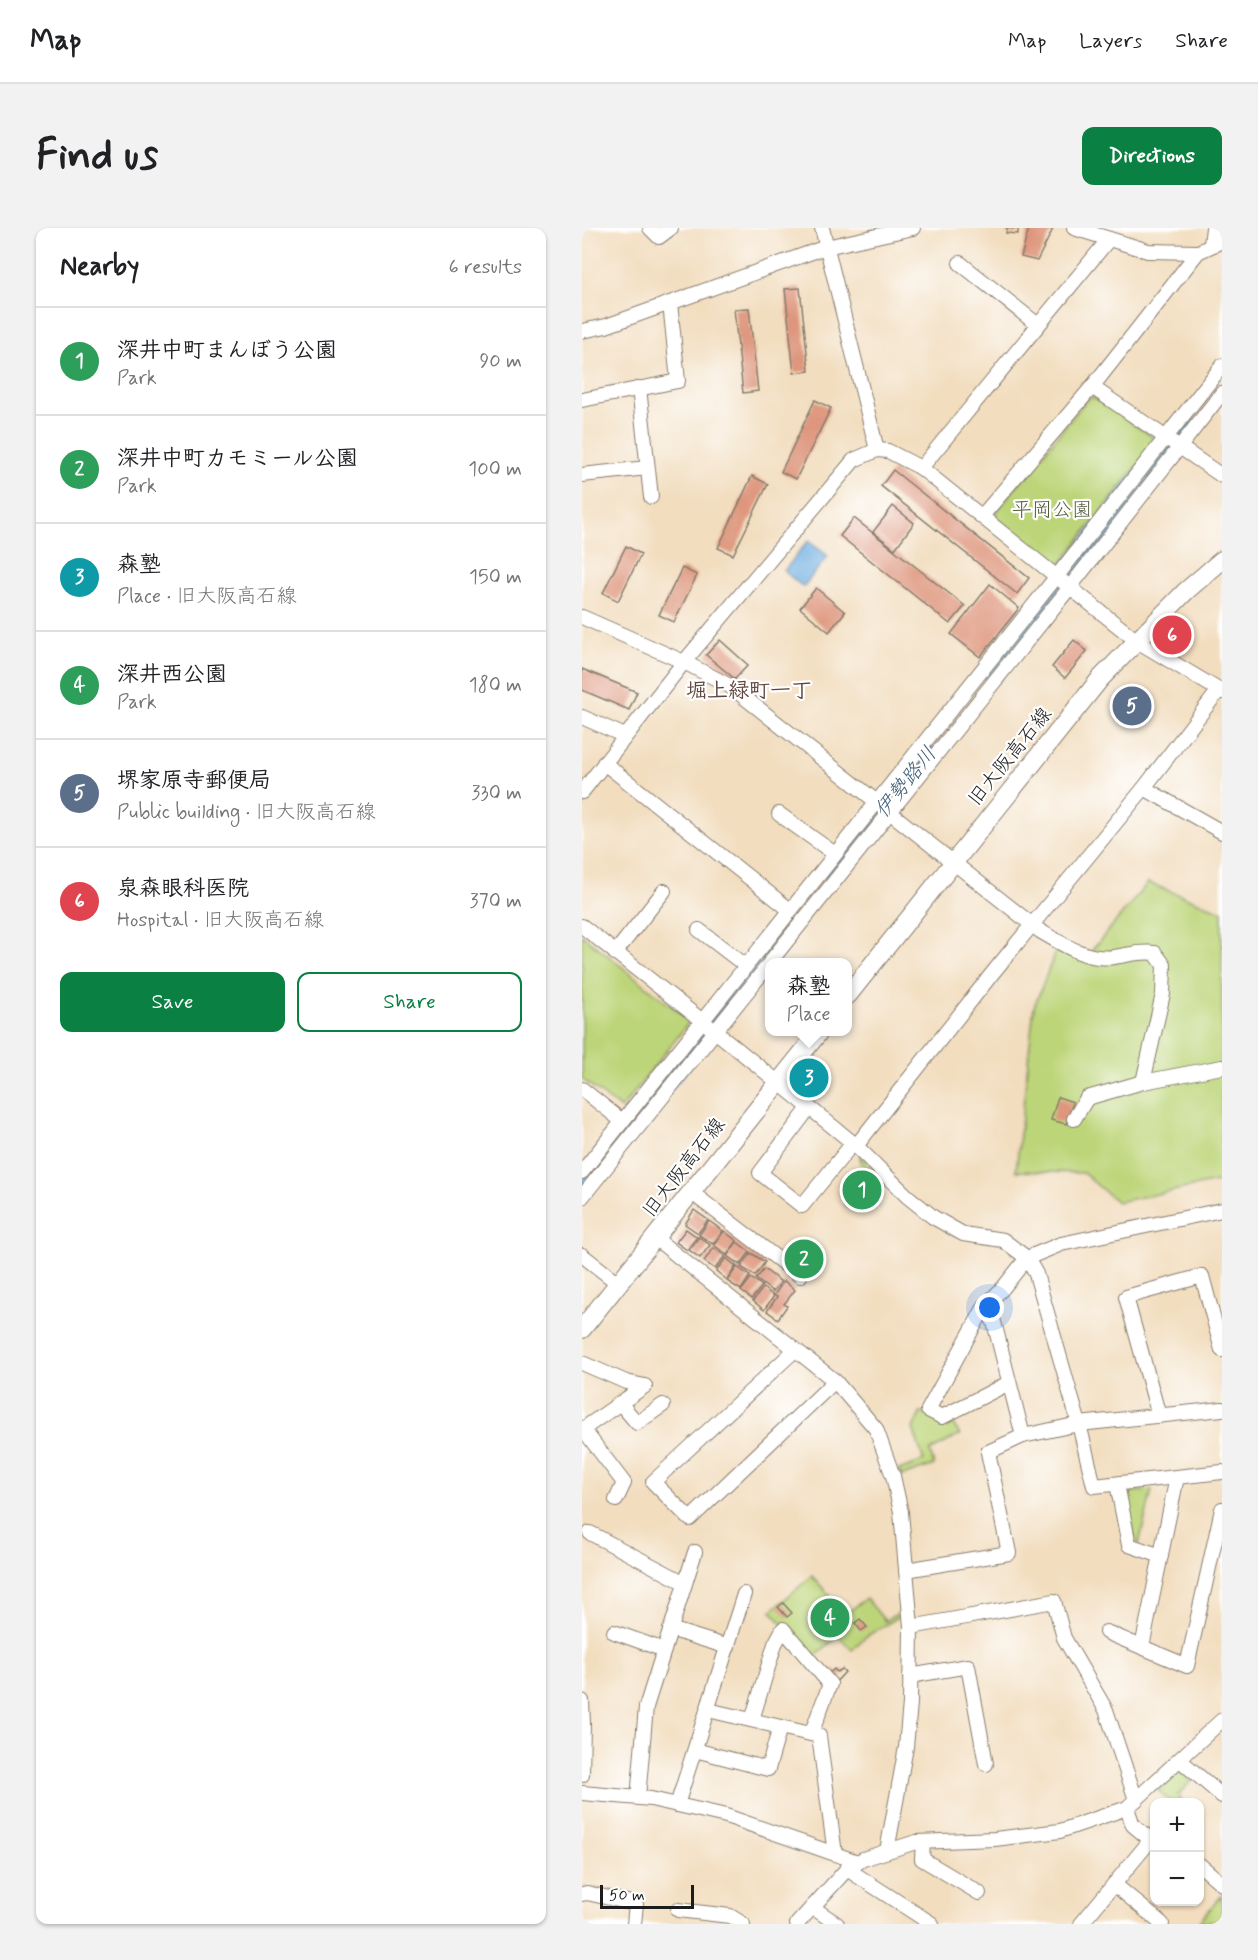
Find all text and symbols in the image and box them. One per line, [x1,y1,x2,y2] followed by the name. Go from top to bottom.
[30,23,81,60] text: Map
[1008,27,1046,55] text: Map
[1079,27,1142,55] text: Layers
[1175,27,1228,55] text: Share
[1082,127,1222,185] button: Directions
[36,129,158,184] text: Find us
[60,250,139,284] text: Nearby
[449,254,522,281] text: 6 results
[117,337,337,365] text: 深井中町まんぼう公園
[75,348,84,375] text: 1
[479,348,522,375] text: 90 m
[117,365,157,392] text: Park
[117,445,358,473] text: 深井中町カモミール公園
[75,456,84,483] text: 2
[468,456,522,483] text: 100 m
[117,473,157,500] text: Park
[1012,497,1092,524] park label: 平岡公園
[117,551,161,579] text: 森塾
[75,564,84,591] text: 3
[469,564,522,591] text: 150 m
[117,583,296,610] text: Place · 旧大阪高石線
[1152,612,1192,658] pin: 6
[117,661,227,689] text: 深井西公園
[74,672,85,699] text: 4
[469,672,522,699] text: 180 m
[686,677,812,705] district label: 堀上緑町一丁
[1112,684,1152,728] pin: 5
[117,689,157,716] text: Park
[962,702,1058,812] street label: 旧大阪高石線
[868,741,943,824] water label: 伊勢路川
[117,767,271,795] text: 堺家原寺郵便局
[74,780,86,807] text: 5
[471,780,522,807] text: 330 m
[117,799,376,826] text: Public building · 旧大阪高石線
[117,875,249,903] text: 泉森眼科医院
[74,888,85,915] text: 6
[470,888,522,915] text: 370 m
[117,907,324,934] text: Hospital · 旧大阪高石線
[765,958,852,1036] popup
[60,972,285,1032] button: Save
[297,972,522,1032] button: Share
[786,973,831,1001] text: 森塾
[786,1001,831,1028] text: Place
[790,1056,828,1100] pin: 3
[637,1112,732,1224] street label: 旧大阪高石線
[842,1168,882,1212] pin: 1
[784,1236,824,1282] pin: 2
[975,1293,1004,1322] your location
[810,1596,850,1640] pin: 4
[1150,1798,1204,1906] map controls
[1150,1798,1204,1852] button: +
[1150,1852,1204,1906] button: −
[600,1882,694,1910] scale bar
[609,1885,645,1906] text: 50 m

